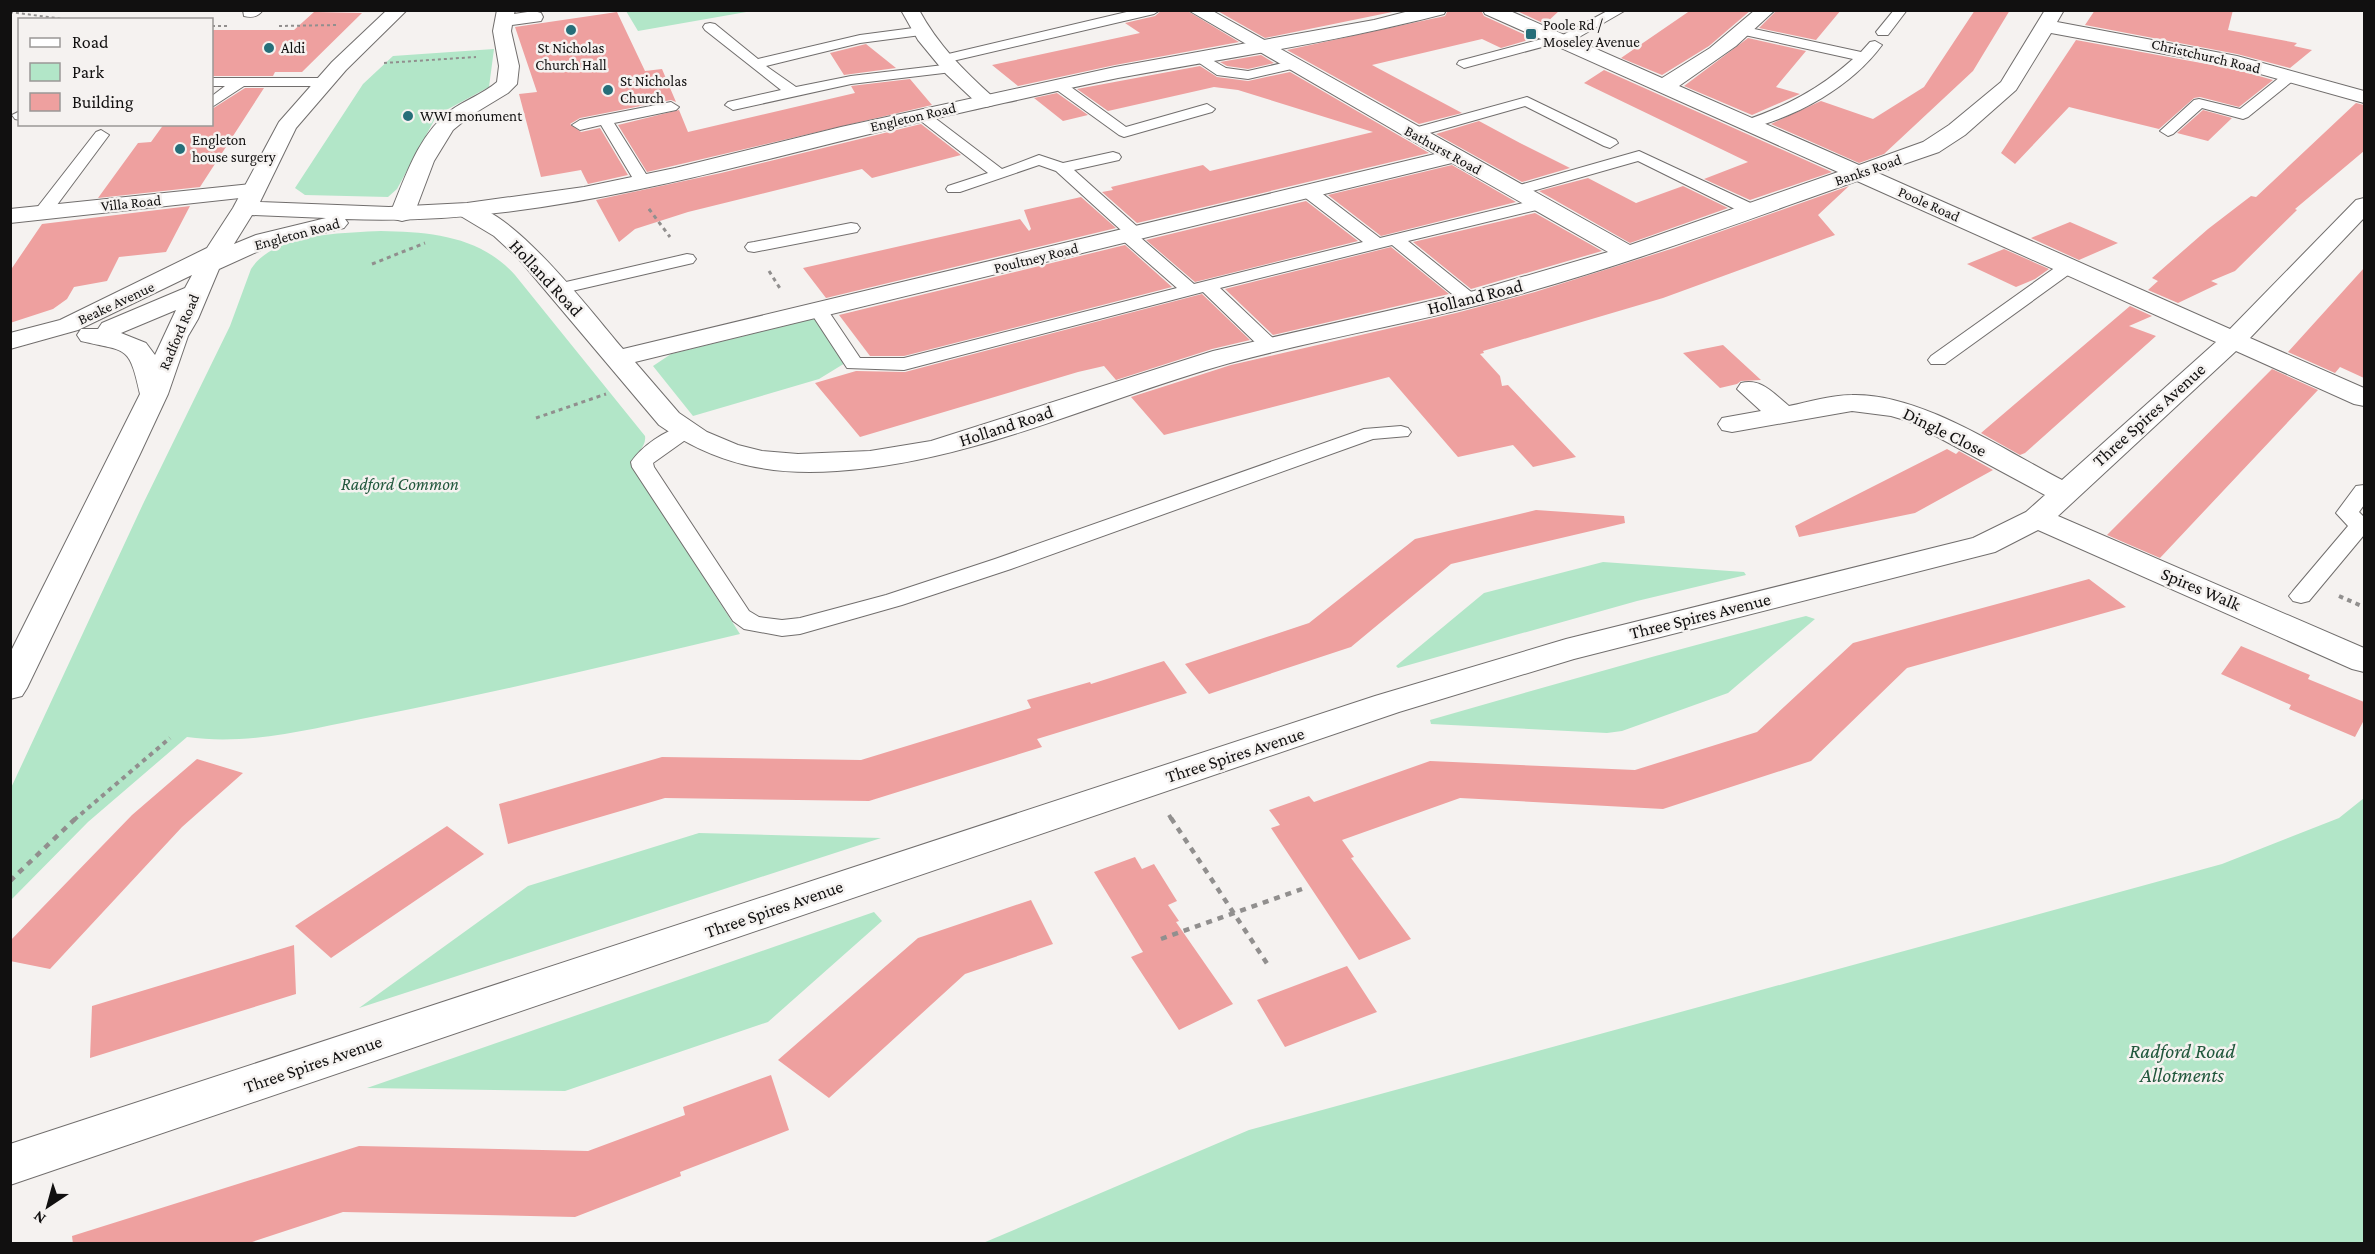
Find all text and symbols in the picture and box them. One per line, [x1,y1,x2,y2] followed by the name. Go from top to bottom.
[1543,17,1640,51] place label: Poole Rd / Moseley Avenue
[18,18,213,126] legend
[564,23,578,37] marker: St Nicholas Church Hall
[1524,27,1538,41] marker: Poole Rd / Moseley Avenue
[72,32,109,52] text: Road
[2150,36,2262,76] street label: Christchurch Road
[281,40,305,56] place label: Aldi
[535,40,607,73] place label: St Nicholas Church Hall
[262,41,276,55] marker: Aldi
[72,62,104,82] text: Park
[620,73,687,106] place label: St Nicholas Church
[601,83,615,97] marker: St Nicholas Church
[72,92,134,112] text: Building
[869,99,958,136] street label: Engleton Road
[420,108,523,124] place label: WWI monument
[401,109,415,123] marker: WWI monument
[1402,122,1484,178] street label: Bathurst Road
[192,132,276,166] place label: Engleton house surgery
[173,142,187,156] marker: Engleton house surgery
[1833,151,1904,189] street label: Banks Road
[1896,183,1962,225] street label: Poole Road
[100,192,162,214] street label: Villa Road
[253,215,342,254] street label: Engleton Road
[505,236,587,321] street label: Holland Road
[992,240,1080,277] street label: Poultney Road
[1425,275,1525,319] street label: Holland Road
[75,278,157,328] street label: Beake Avenue
[156,292,202,372] street label: Radford Road
[2089,359,2209,471] street label: Three Spires Avenue
[957,401,1056,451] street label: Holland Road
[1900,403,1990,461] street label: Dingle Close
[341,474,459,494] park label: Radford Common
[2158,563,2244,615] street label: Spires Walk
[1627,589,1773,643] street label: Three Spires Avenue
[1163,723,1307,787] street label: Three Spires Avenue
[702,876,846,942] street label: Three Spires Avenue
[241,1031,385,1097] street label: Three Spires Avenue
[2129,1039,2236,1087] park label: Radford Road Allotments
[18,1176,78,1236] north arrow
[30,1208,49,1228] text: N

